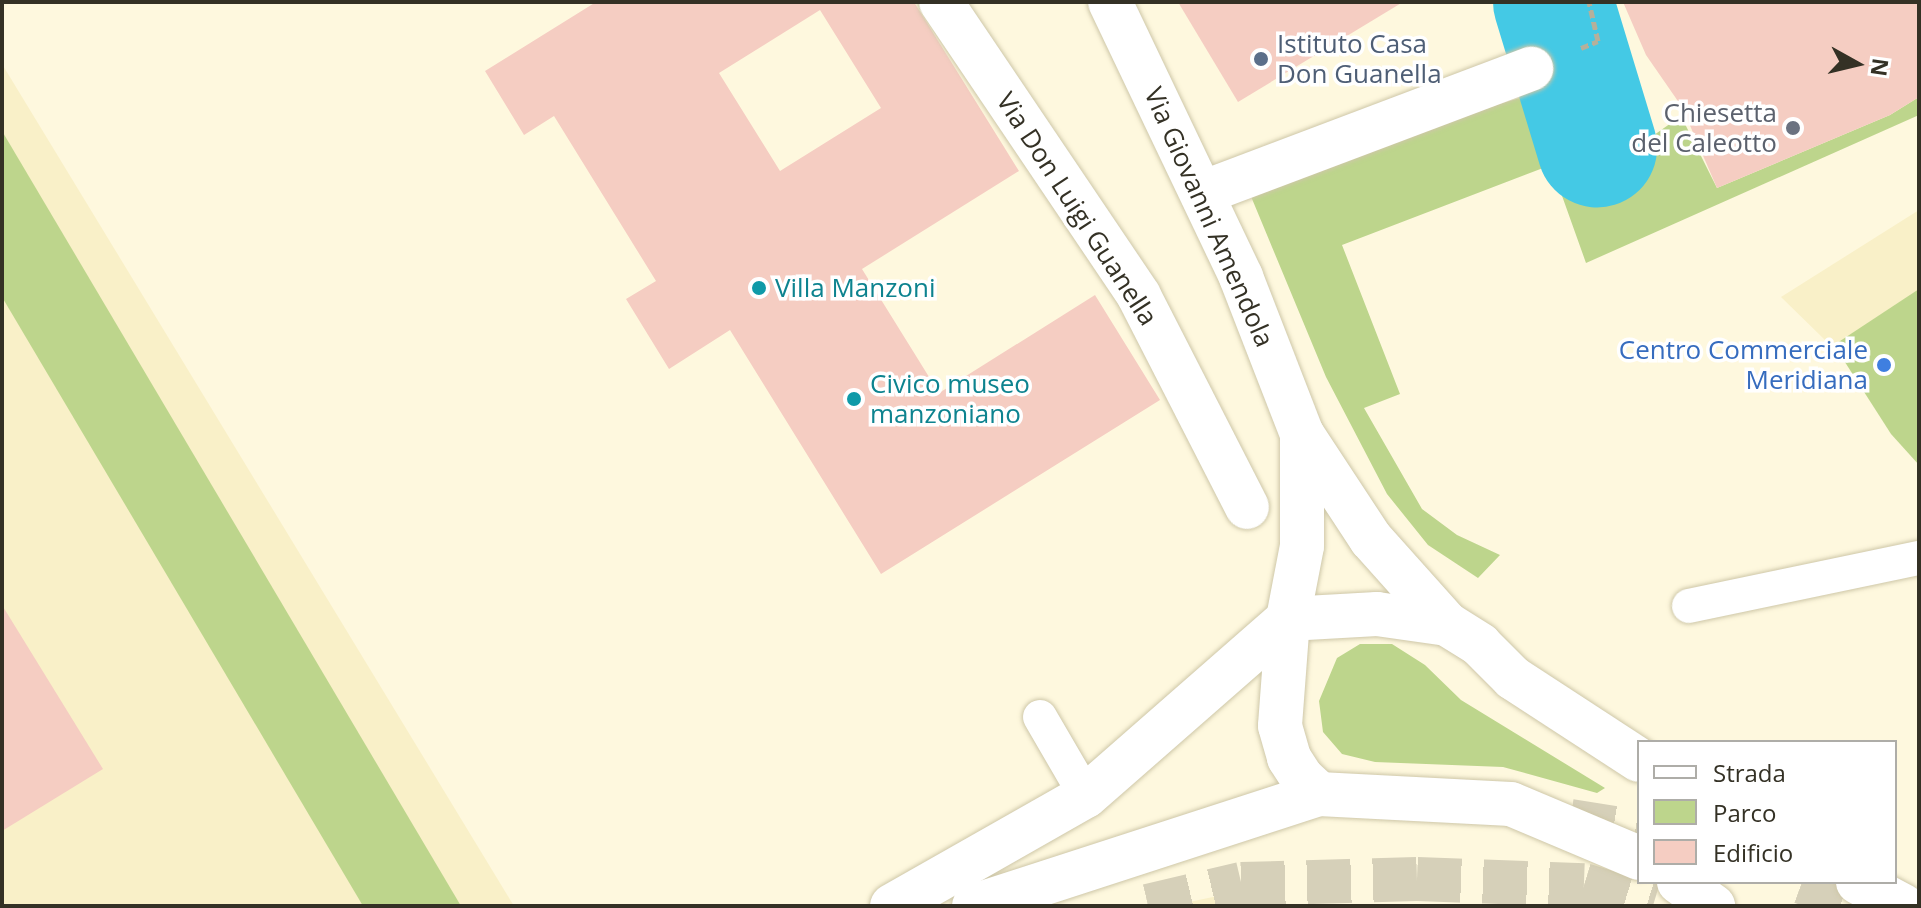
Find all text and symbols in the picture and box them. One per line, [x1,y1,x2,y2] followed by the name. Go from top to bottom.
[1817,24,1897,104] north arrow
[1277,28,1442,90] place label: Istituto Casa Don Guanella
[1252,50,1270,68] marker: Istituto Casa Don Guanella
[1865,56,1897,78] text: N
[1138,82,1280,352] street label: Via Giovanni Amendola
[990,87,1164,331] street label: Via Don Luigi Guanella
[1631,97,1777,158] place label: Chiesetta del Caleotto
[1784,119,1802,137] marker: Chiesetta del Caleotto
[775,272,936,304] place label: Villa Manzoni
[750,279,768,297] marker: Villa Manzoni
[1619,334,1868,396] place label: Centro Commerciale Meridiana
[1875,356,1893,374] marker: Centro Commerciale Meridiana
[870,368,1030,430] place label: Civico museo manzoniano
[845,390,863,408] marker: Civico museo manzoniano
[1637,740,1897,884] legend
[1713,756,1786,789] text: Strada
[1713,796,1777,829] text: Parco
[1713,836,1793,869] text: Edificio

